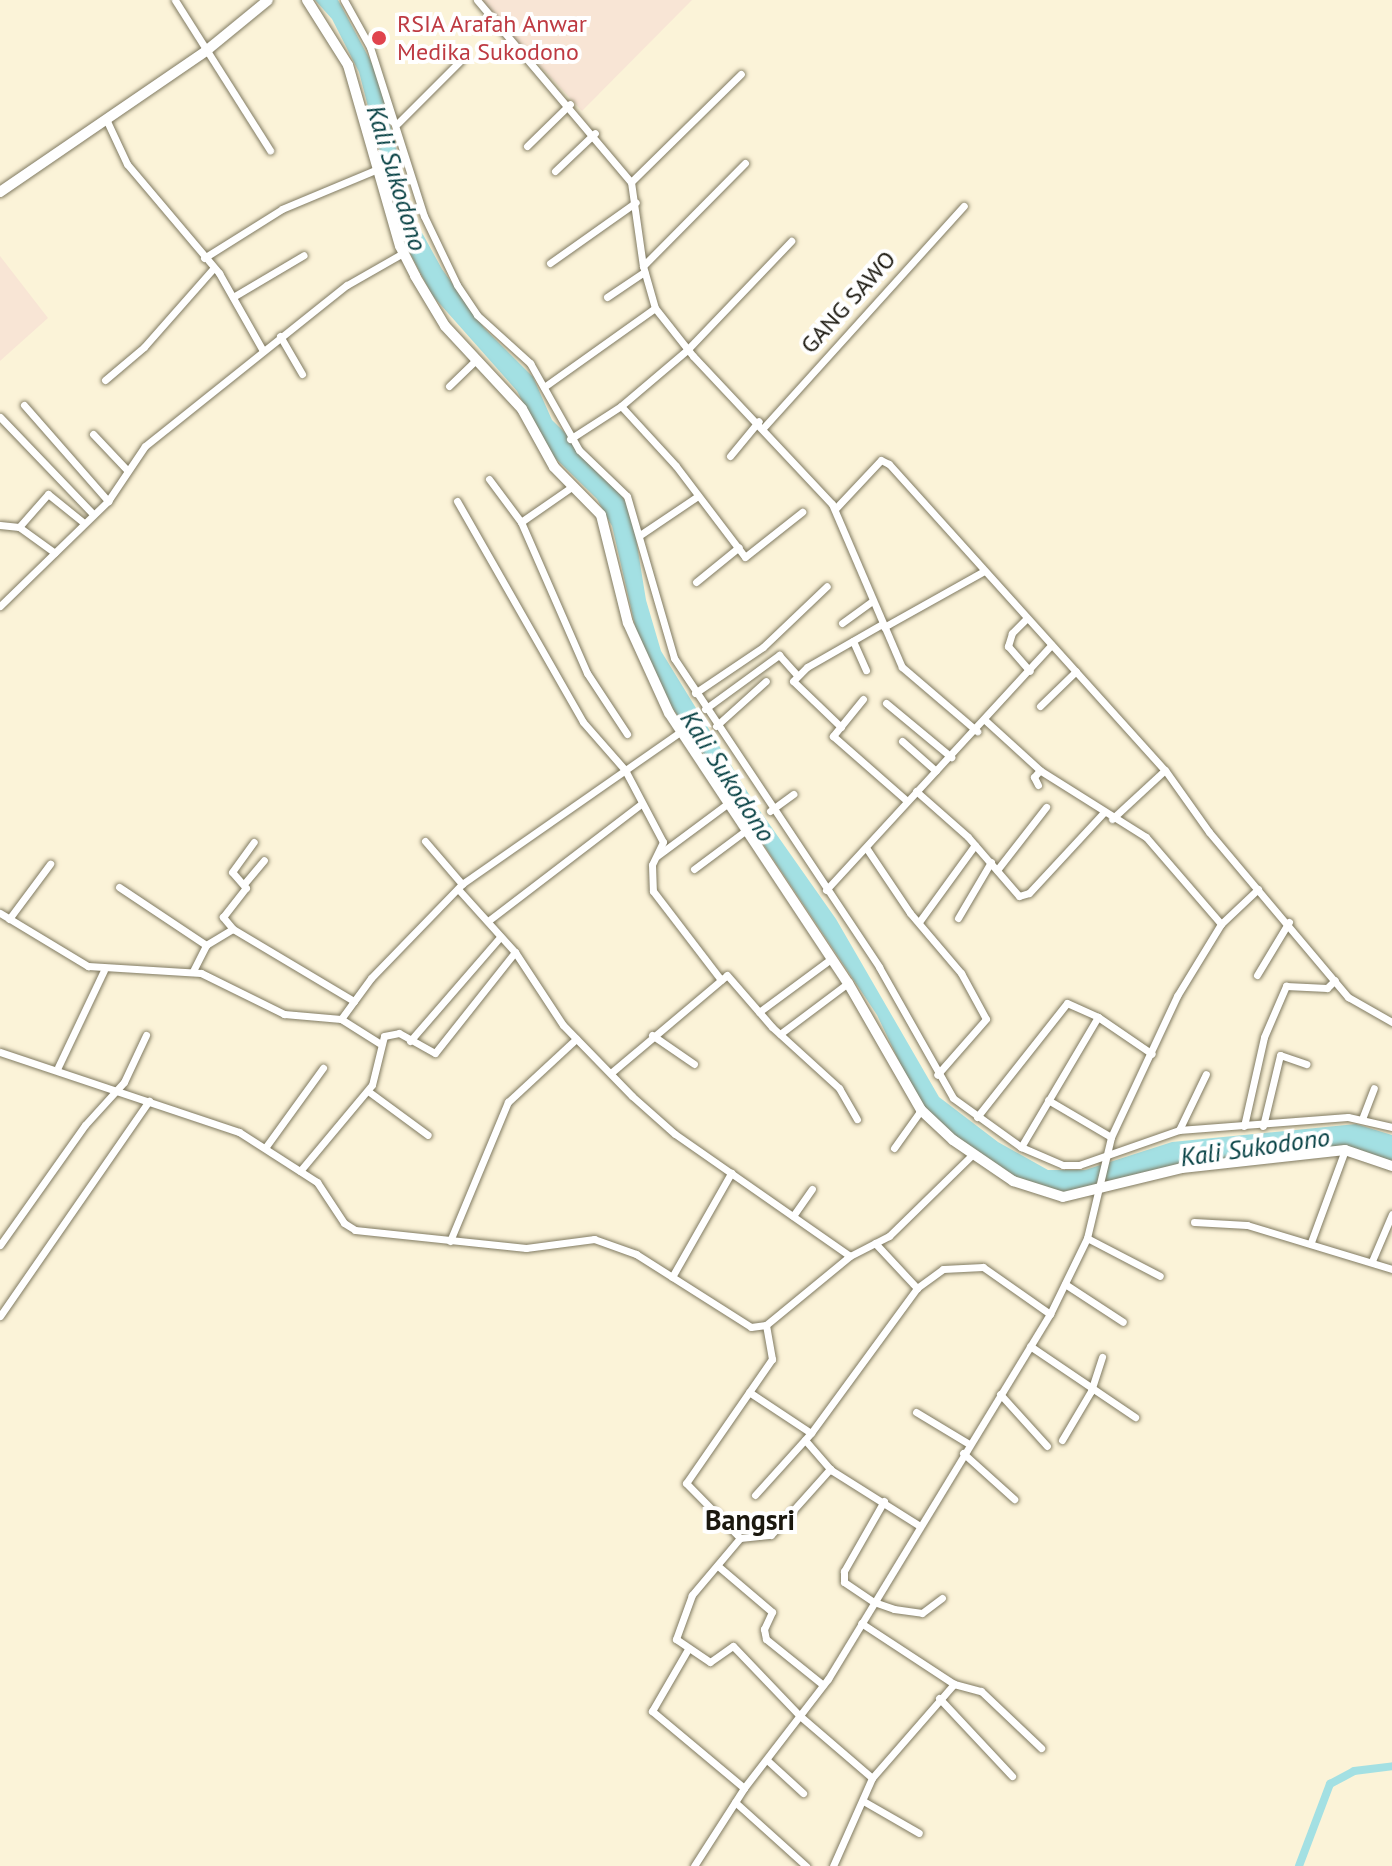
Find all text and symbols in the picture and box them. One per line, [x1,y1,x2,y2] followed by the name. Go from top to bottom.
[397,10,590,66] place label: RSIA Arafah Anwar Medika Sukodono
[368,27,390,49] marker: RSIA Arafah Anwar Medika Sukodono
[360,101,434,255] water label: Kali Sukodono
[795,245,901,359] street label: GANG SAWO
[674,704,782,848] water label: Kali Sukodono
[1178,1121,1332,1173] water label: Kali Sukodono
[705,1503,795,1537] district label: Bangsri

